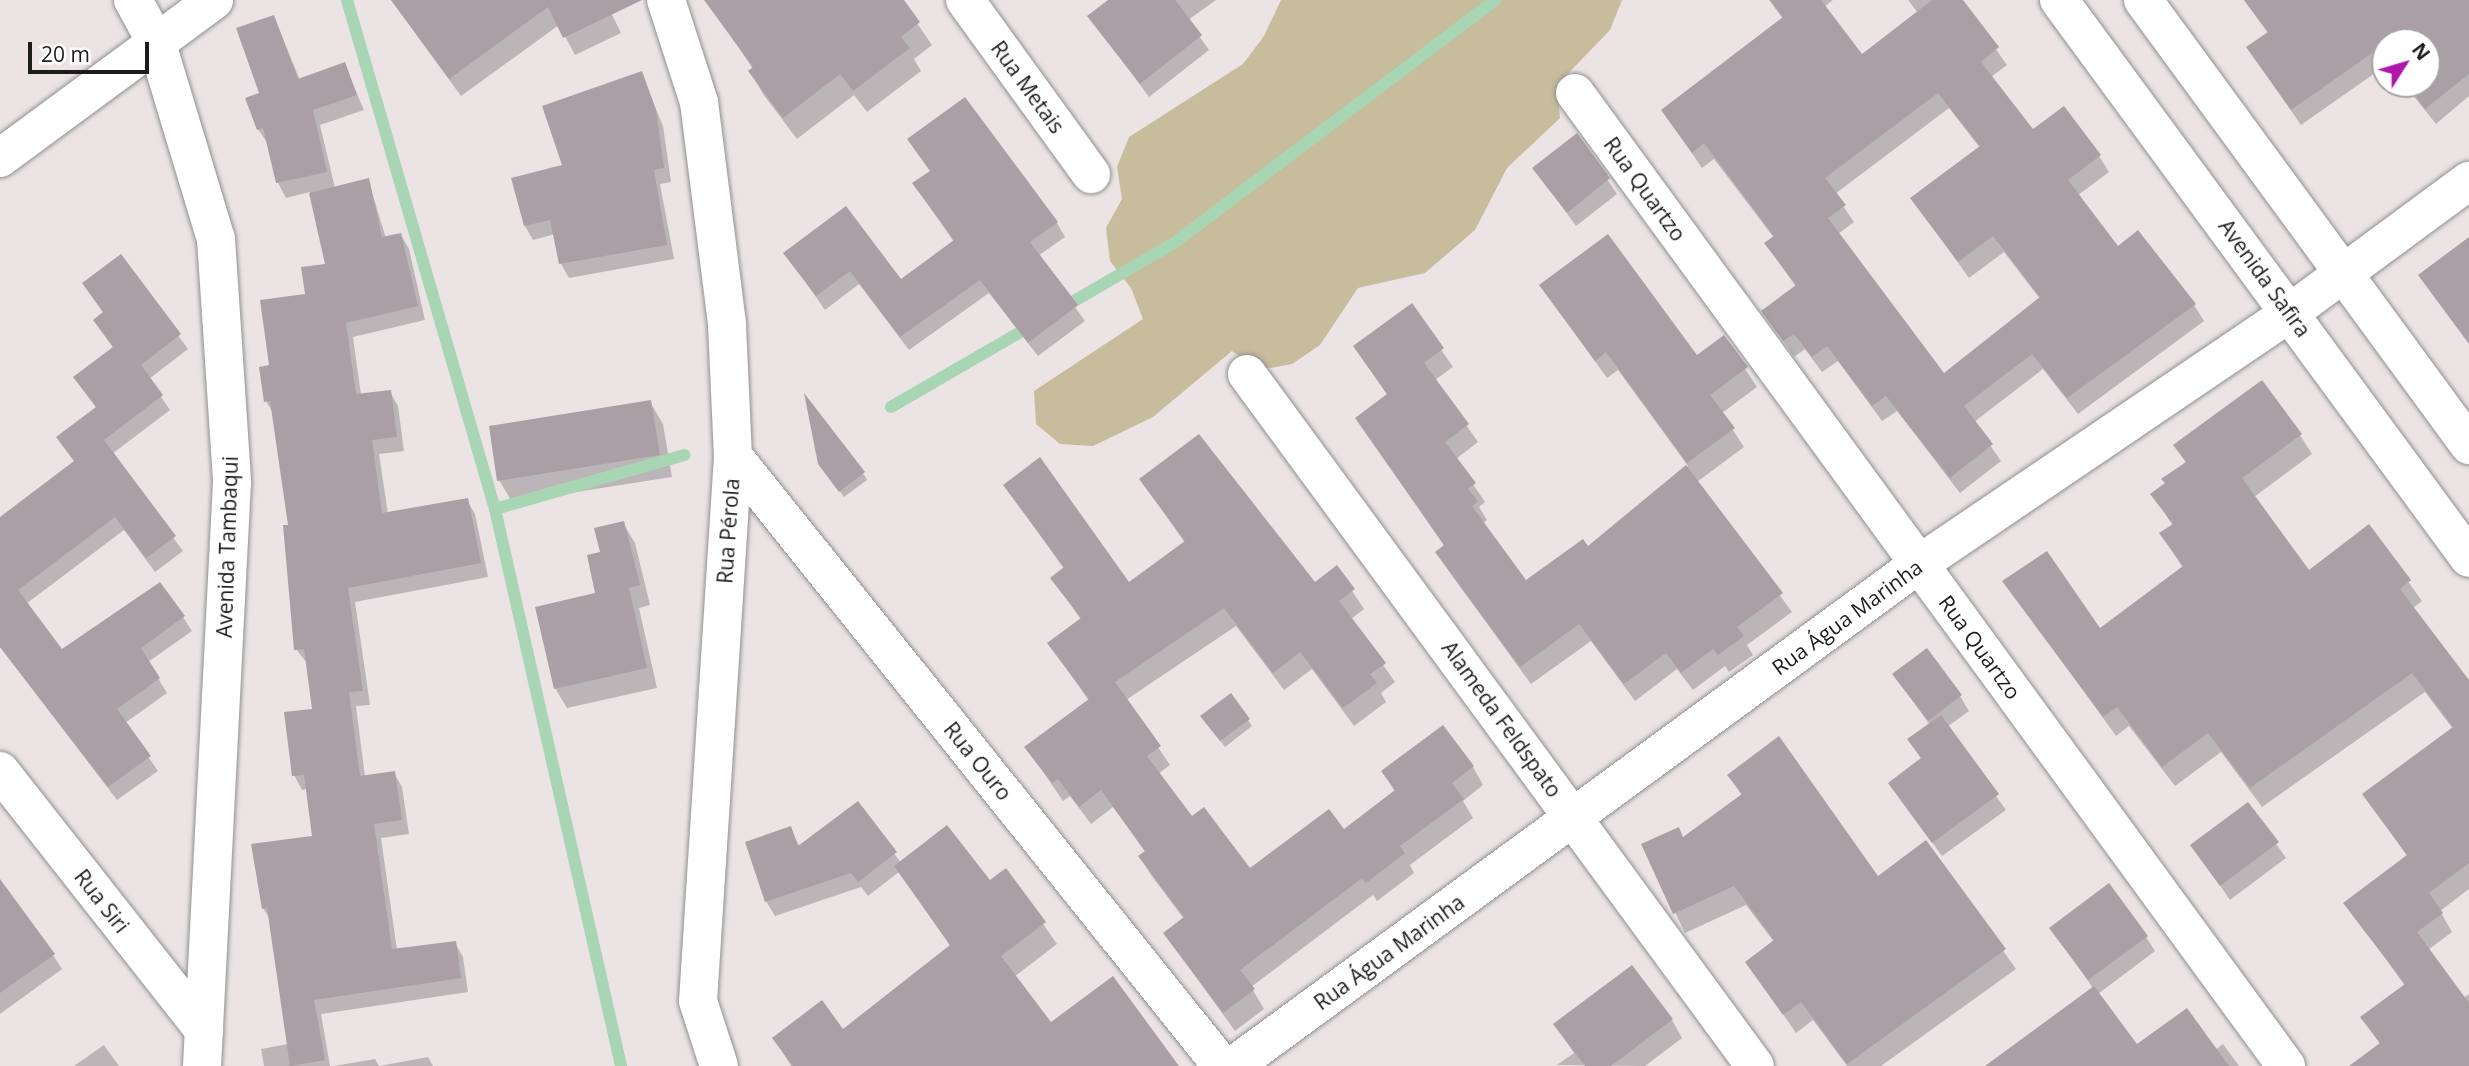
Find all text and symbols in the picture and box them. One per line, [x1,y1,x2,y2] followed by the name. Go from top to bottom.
[32,28,152,72] scale bar
[2371,28,2441,98] north arrow
[986,36,1070,138] street label: Rua Metais
[2406,38,2436,66] text: N
[41,40,90,68] text: 20 m
[1599,132,1691,246] street label: Rua Quartzo
[2214,214,2316,342] street label: Avenida Safira
[211,456,243,638] street label: Avenida Tambaqui
[712,477,744,585] street label: Rua Pérola
[1767,554,1927,680] street label: Rua Água Marinha
[1934,590,2026,704] street label: Rua Quartzo
[1437,636,1567,802] street label: Alameda Feldspato
[939,717,1017,805] street label: Rua Ouro
[69,864,135,938] street label: Rua Siri
[1309,889,1469,1015] street label: Rua Água Marinha

